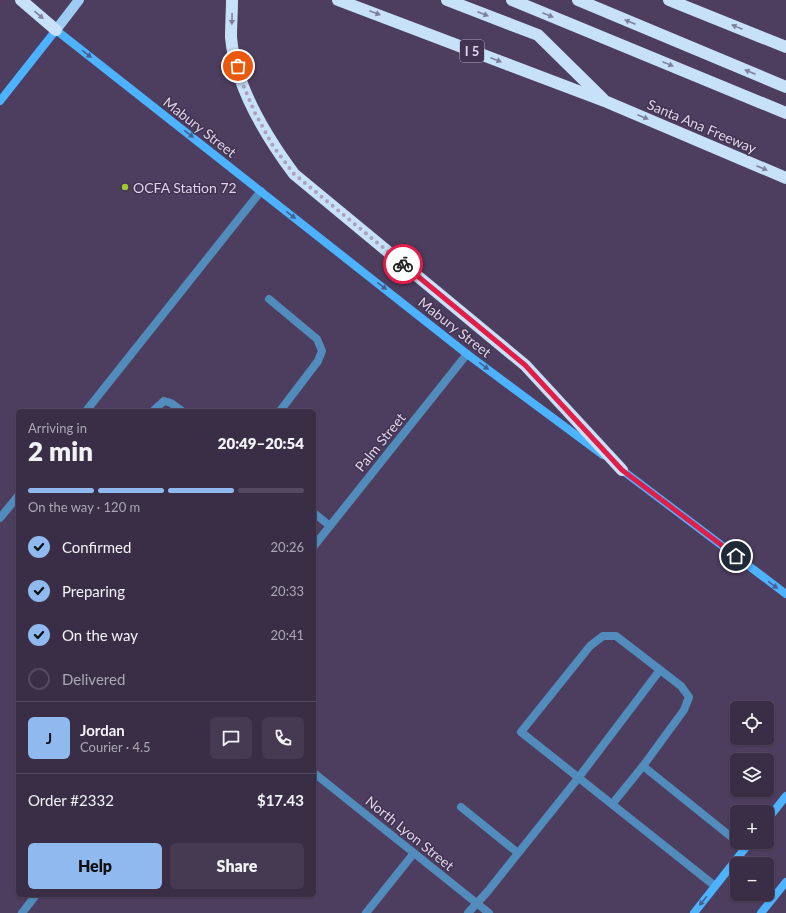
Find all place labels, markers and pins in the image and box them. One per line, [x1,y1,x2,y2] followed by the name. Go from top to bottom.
[221,49,255,83] pin
[133,179,237,196] place label: OCFA Station 72
[120,182,130,192] marker: OCFA Station 72
[719,539,753,573] pin

